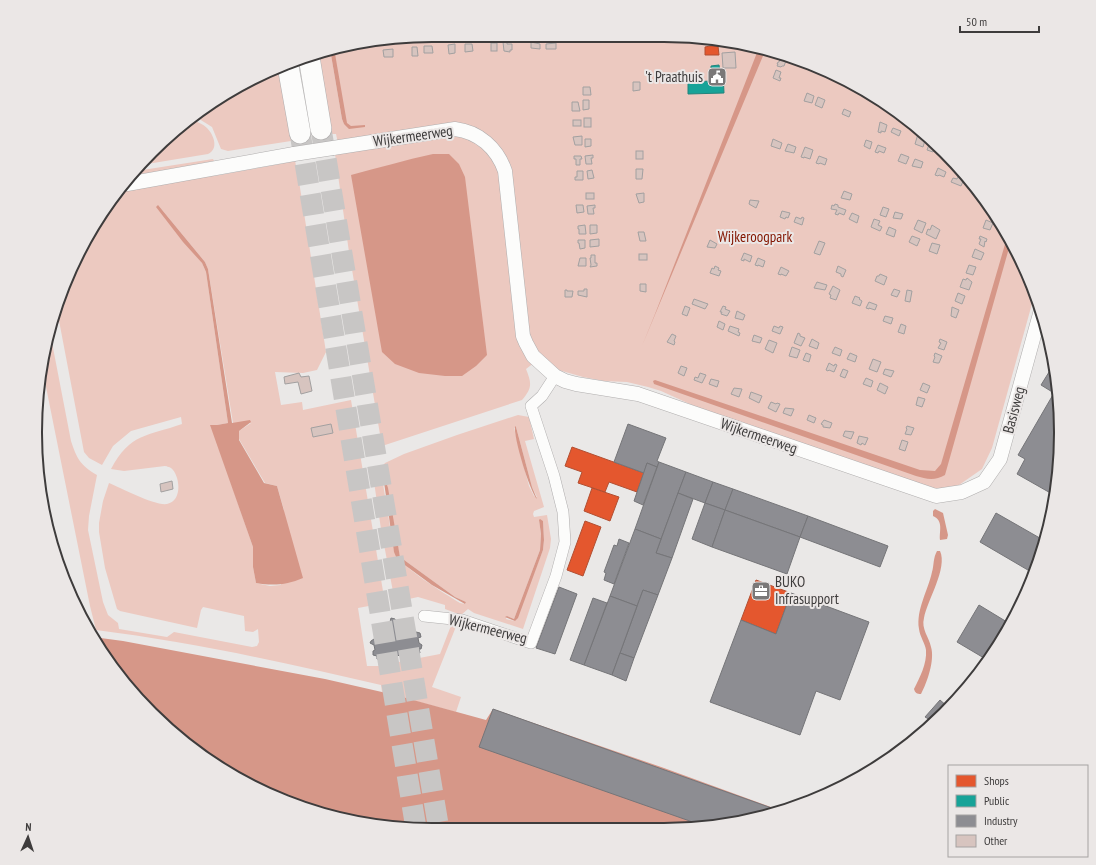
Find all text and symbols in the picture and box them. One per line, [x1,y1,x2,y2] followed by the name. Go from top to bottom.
[960,8,1039,34] scale bar
[966,14,987,29] text: 50 m
[706,66,728,88] public building icon: 't Praathuis
[645,67,703,86] place label: 't Praathuis
[372,121,454,150] street label: Wijkermeerweg
[718,227,792,246] park label: Wijkeroogpark
[998,384,1029,435] street label: Basisweg
[718,414,800,458] street label: Wijkermeerweg
[775,572,839,608] place label: BUKO Infrasupport
[750,580,772,602] office icon: BUKO Infrasupport
[447,610,529,647] street label: Wijkermeerweg
[948,765,1088,857] legend
[984,773,1009,788] text: Shops
[984,793,1010,808] text: Public
[984,813,1018,828] text: Industry
[8,817,48,857] north arrow
[25,820,32,834] text: N
[984,833,1008,848] text: Other

